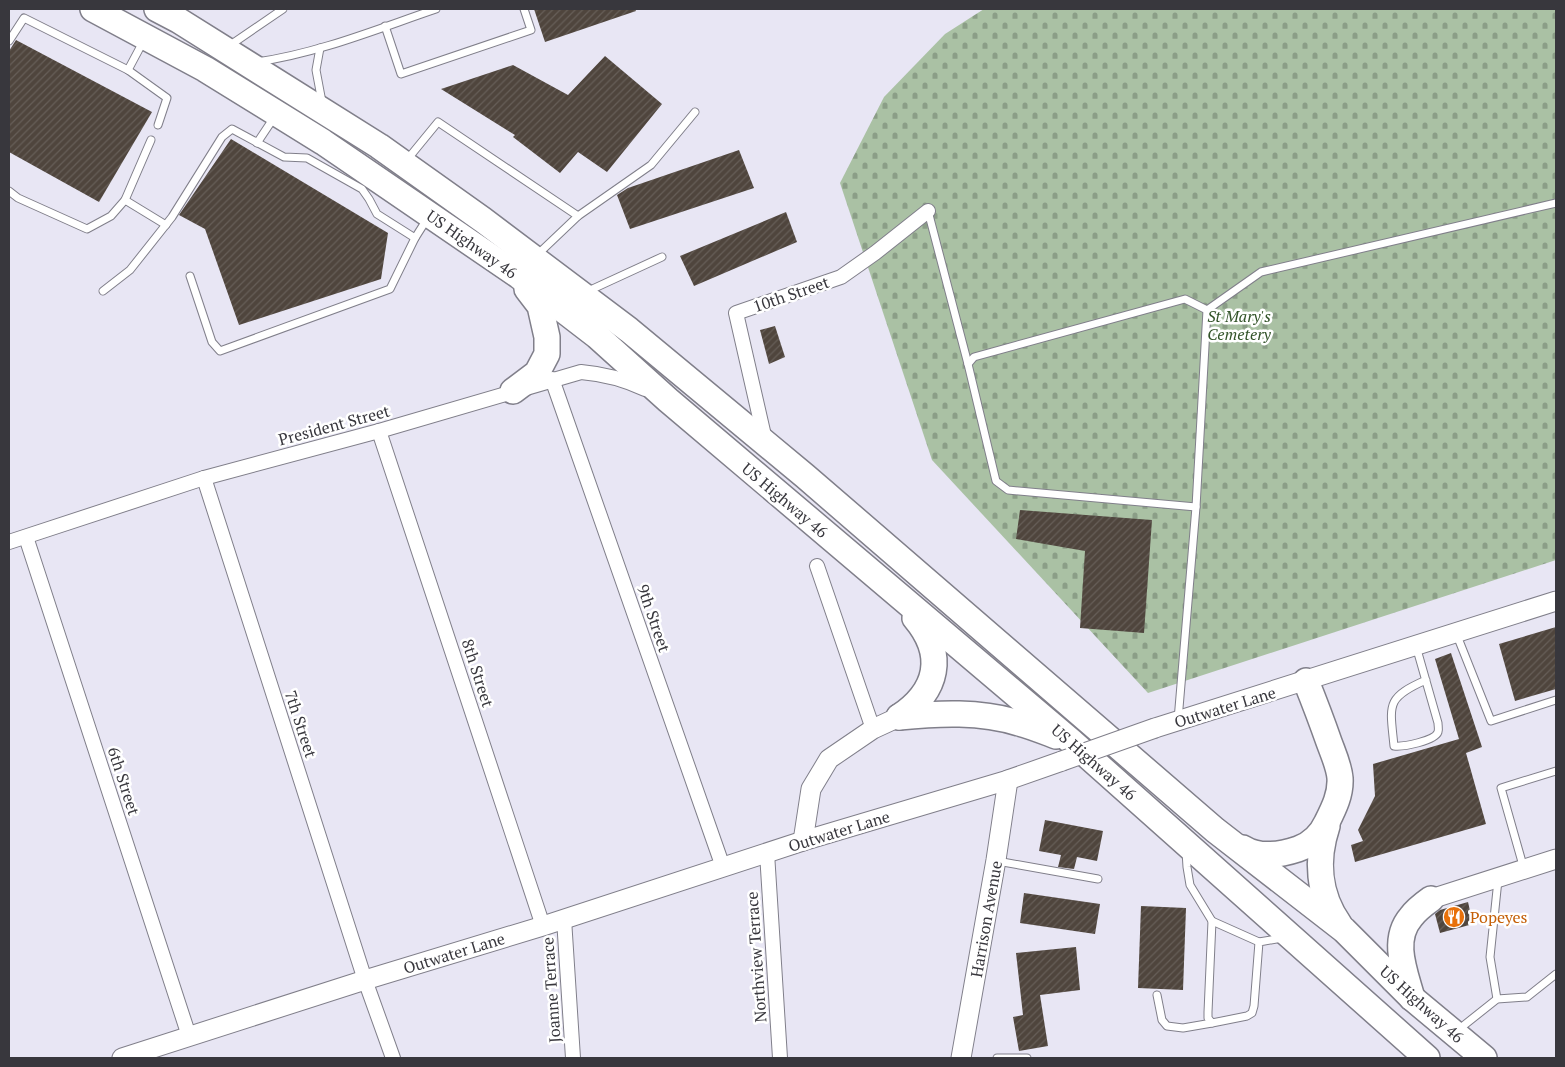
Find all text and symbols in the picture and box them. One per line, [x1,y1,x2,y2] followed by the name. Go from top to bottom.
[422,205,522,284] street label: US Highway 46
[750,271,832,317] street label: 10th Street
[1207,305,1271,345] park label: St Mary's Cemetery
[276,400,392,450] street label: President Street
[737,457,833,543] street label: US Highway 46
[632,581,676,655] street label: 9th Street
[457,636,499,710] street label: 8th Street
[1172,681,1278,733] street label: Outwater Lane
[280,687,322,761] street label: 7th Street
[1047,719,1142,805] street label: US Highway 46
[103,744,145,818] street label: 6th Street
[786,805,892,857] street label: Outwater Lane
[965,859,1007,979] street label: Harrison Avenue
[740,891,772,1023] street label: Northview Terrace
[1442,905,1466,929] restaurant icon: Popeyes
[1470,906,1528,928] place label: Popeyes
[401,927,507,979] street label: Outwater Lane
[536,936,566,1044] street label: Joanne Terrace
[1375,960,1469,1048] street label: US Highway 46

